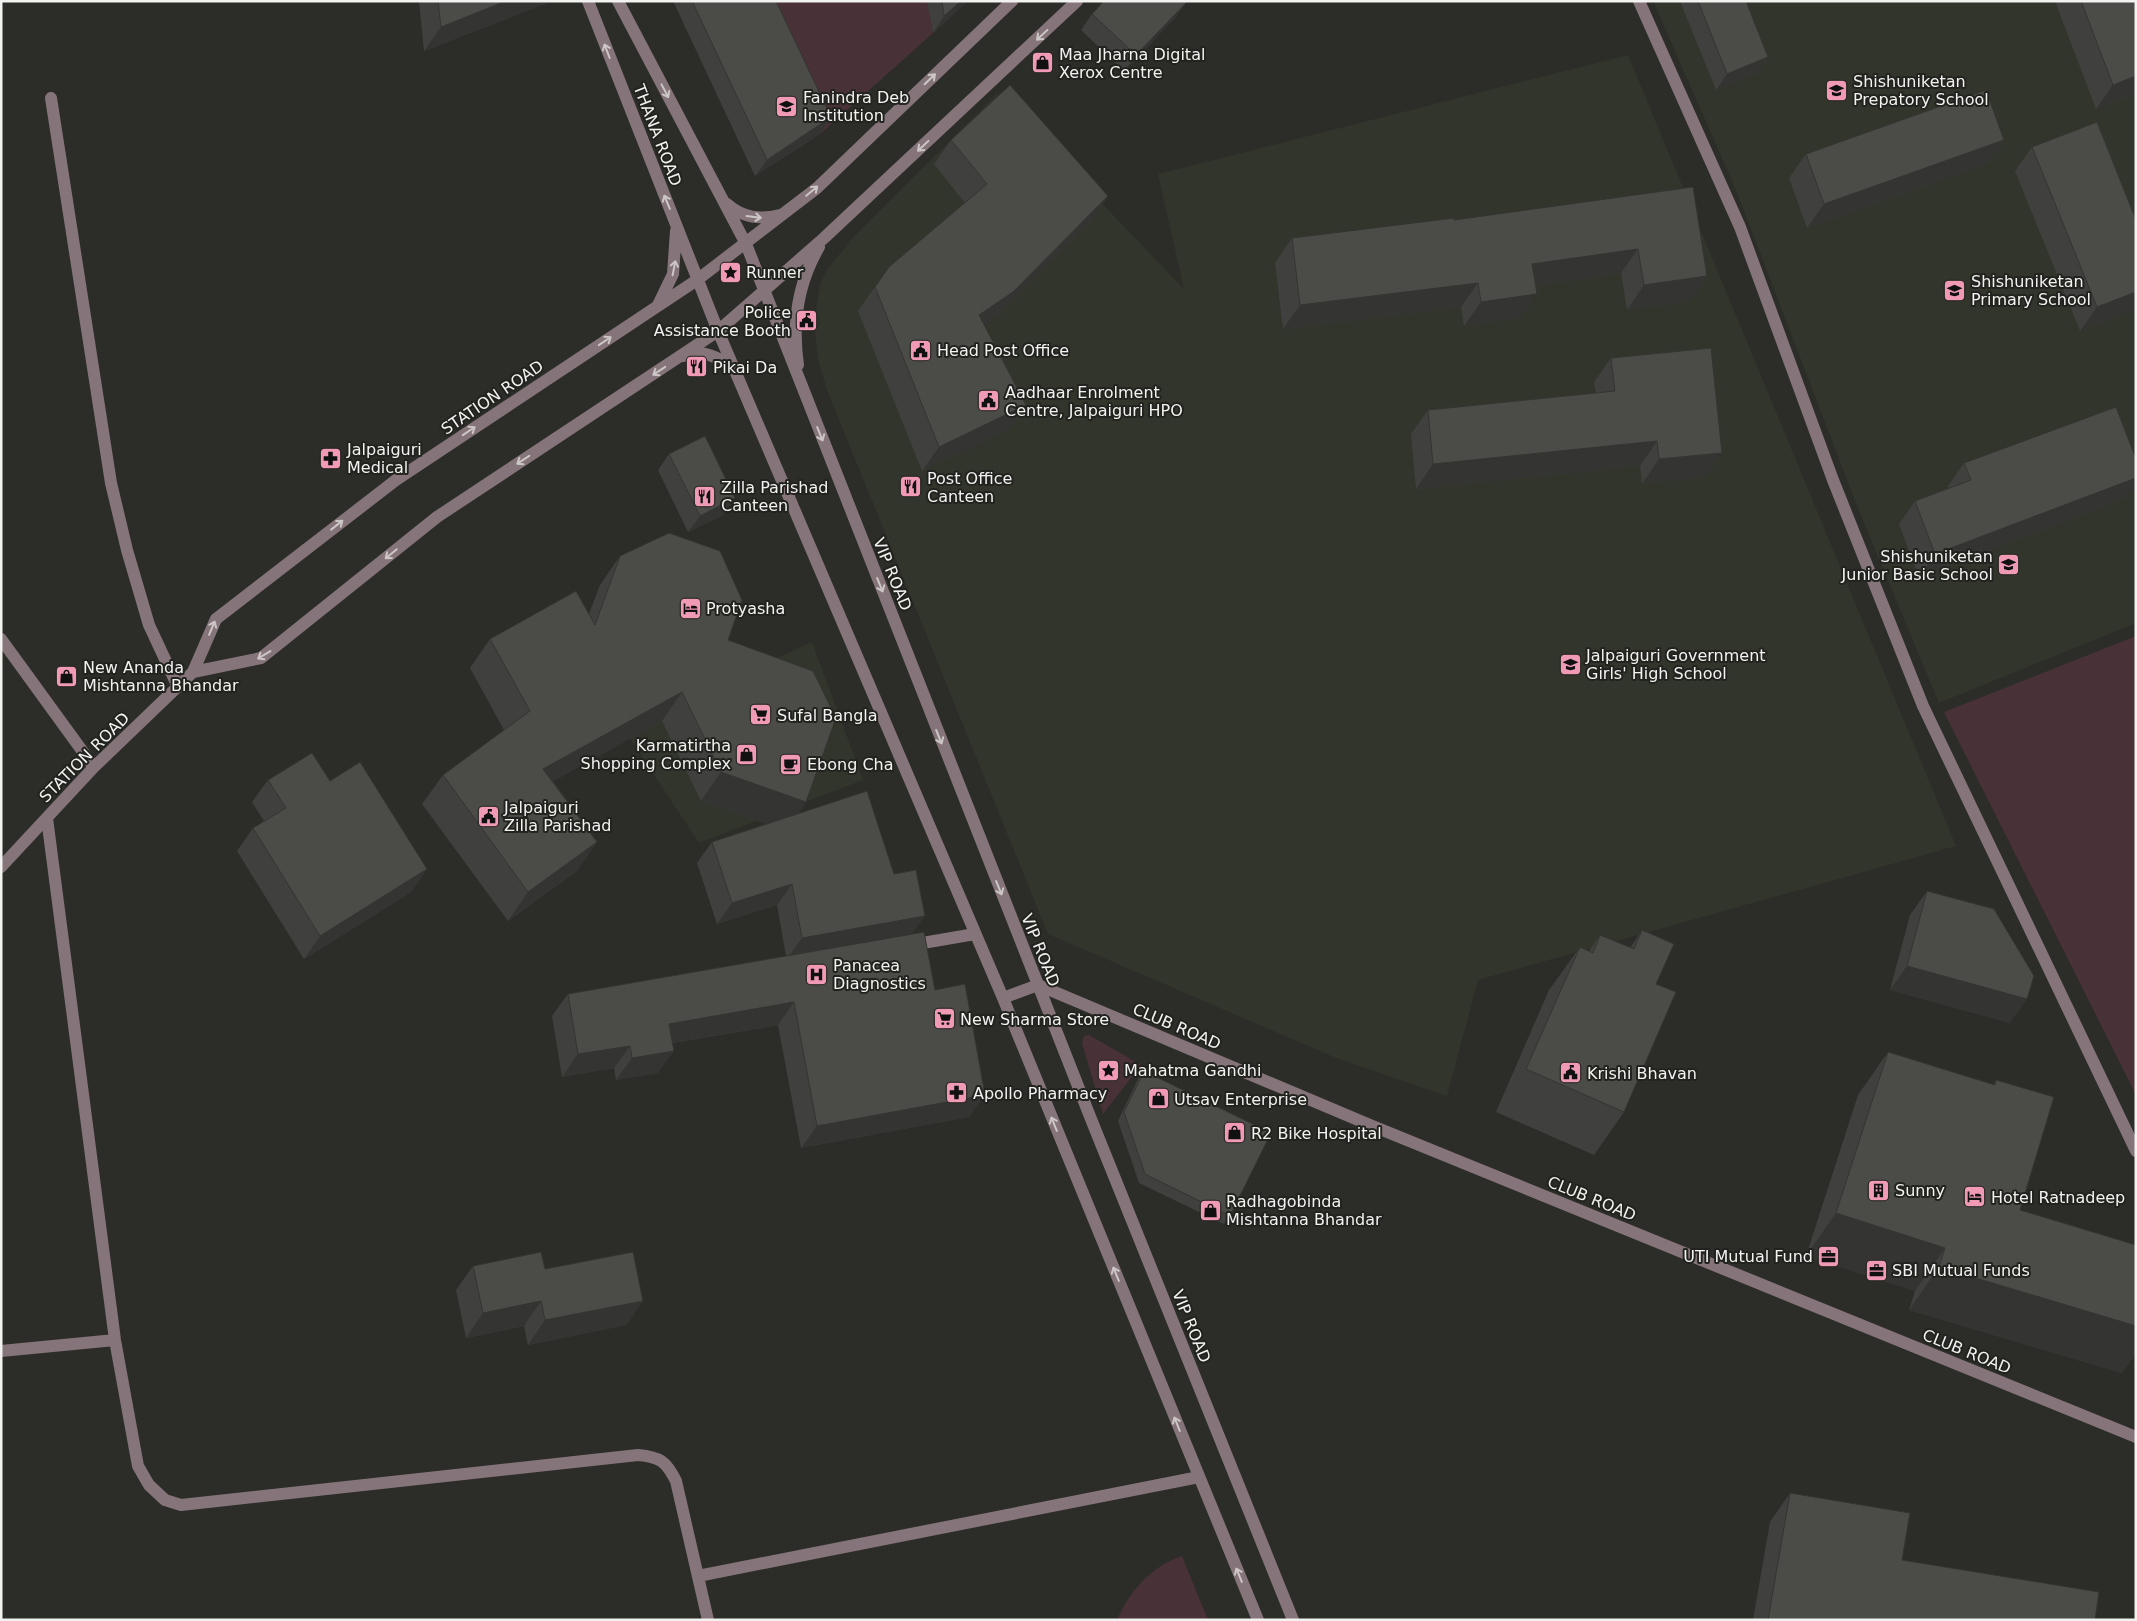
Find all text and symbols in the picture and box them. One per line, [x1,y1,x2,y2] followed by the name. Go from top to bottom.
[1035,29,1048,41] one-way arrow
[602,44,612,59] one-way arrow
[1059,45,1205,82] place label: Maa Jharna Digital Xerox Centre
[1031,51,1055,75] shop icon: Maa Jharna Digital Xerox Centre
[1853,72,1989,109] place label: Shishuniketan Prepatory School
[924,73,937,85] one-way arrow
[1825,78,1849,102] school or university icon: Shishuniketan Prepatory School
[629,81,686,189] street label: THANA ROAD
[661,83,671,97] one-way arrow
[803,88,909,125] place label: Fanindra Deb Institution
[775,94,799,118] school or university icon: Fanindra Deb Institution
[917,140,930,152] one-way arrow
[806,185,819,197] one-way arrow
[661,195,671,210] one-way arrow
[745,212,761,222] one-way arrow
[669,260,679,276] one-way arrow
[718,260,742,284] place icon: Runner
[746,263,804,282] place label: Runner
[1971,272,2091,309] place label: Shishuniketan Primary School
[1943,278,1967,302] school or university icon: Shishuniketan Primary School
[654,303,791,340] place label: Police Assistance Booth
[795,309,819,333] public building icon: Police Assistance Booth
[598,336,612,347] one-way arrow
[909,338,933,362] public building icon: Head Post Office
[937,341,1069,360] place label: Head Post Office
[685,355,709,379] restaurant icon: Pikai Da
[438,356,547,439] street label: STATION ROAD
[713,358,777,377] place label: Pikai Da
[652,366,666,376] one-way arrow
[1005,383,1183,420] place label: Aadhaar Enrolment Centre, Jalpaiguri HPO
[977,389,1001,413] public building icon: Aadhaar Enrolment Centre, Jalpaiguri HPO
[462,426,476,436] one-way arrow
[816,426,825,441] one-way arrow
[346,440,422,477] place label: Jalpaiguri Medical
[319,446,343,470] pharmacy icon: Jalpaiguri Medical
[517,456,531,466] one-way arrow
[927,469,1012,506] place label: Post Office Canteen
[899,475,923,499] restaurant icon: Post Office Canteen
[721,478,828,515] place label: Zilla Parishad Canteen
[693,484,717,508] restaurant icon: Zilla Parishad Canteen
[330,520,343,531] one-way arrow
[869,535,916,613] street label: VIP ROAD
[1841,547,1993,584] place label: Shishuniketan Junior Basic School
[385,549,398,560] one-way arrow
[1997,553,2021,577] school or university icon: Shishuniketan Junior Basic School
[876,577,885,593] one-way arrow
[678,596,702,620] hotel icon: Protyasha
[706,599,785,618] place label: Protyasha
[208,621,218,636] one-way arrow
[1585,646,1766,683] place label: Jalpaiguri Government Girls' High School
[256,650,271,660] one-way arrow
[1558,652,1582,676] school or university icon: Jalpaiguri Government Girls' High School
[83,658,239,695] place label: New Ananda Mishtanna Bhandar
[55,664,79,688] shop icon: New Ananda Mishtanna Bhandar
[749,703,773,727] supermarket icon: Sufal Bangla
[777,706,878,725] place label: Sufal Bangla
[35,708,133,806] street label: STATION ROAD
[936,729,945,744] one-way arrow
[581,736,731,773] place label: Karmatirtha Shopping Complex
[735,742,759,766] shop icon: Karmatirtha Shopping Complex
[779,752,803,776] cafe icon: Ebong Cha
[807,755,894,774] place label: Ebong Cha
[503,798,611,835] place label: Jalpaiguri Zilla Parishad
[476,804,500,828] public building icon: Jalpaiguri Zilla Parishad
[995,880,1004,895] one-way arrow
[1017,911,1064,989] street label: VIP ROAD
[833,956,926,993] place label: Panacea Diagnostics
[805,962,829,986] hospital icon: Panacea Diagnostics
[1130,999,1224,1054] street label: CLUB ROAD
[932,1007,956,1031] supermarket icon: New Sharma Store
[960,1010,1109,1029] place label: New Sharma Store
[1096,1058,1120,1082] place icon: Mahatma Gandhi
[1124,1061,1261,1080] place label: Mahatma Gandhi
[1559,1061,1583,1085] public building icon: Krishi Bhavan
[1587,1064,1697,1083] place label: Krishi Bhavan
[945,1081,969,1105] pharmacy icon: Apollo Pharmacy
[973,1084,1107,1103] place label: Apollo Pharmacy
[1146,1087,1170,1111] shop icon: Utsav Enterprise
[1174,1090,1307,1109] place label: Utsav Enterprise
[1049,1116,1058,1131] one-way arrow
[1223,1121,1247,1145] shop icon: R2 Bike Hospital
[1251,1124,1382,1143] place label: R2 Bike Hospital
[1545,1172,1639,1225] street label: CLUB ROAD
[1867,1178,1891,1202] building icon: Sunny
[1895,1181,1945,1200] place label: Sunny
[1963,1185,1987,1209] hotel icon: Hotel Ratnadeep
[1991,1188,2125,1207] place label: Hotel Ratnadeep
[1226,1192,1382,1229] place label: Radhagobinda Mishtanna Bhandar
[1198,1198,1222,1222] shop icon: Radhagobinda Mishtanna Bhandar
[1817,1244,1841,1268] office icon: UTI Mutual Fund
[1683,1247,1813,1266] place label: UTI Mutual Fund
[1864,1258,1888,1282] office icon: SBI Mutual Funds
[1892,1261,2030,1280] place label: SBI Mutual Funds
[1110,1267,1120,1282] one-way arrow
[1168,1287,1215,1365] street label: VIP ROAD
[1920,1325,2014,1378] street label: CLUB ROAD
[1172,1417,1182,1432] one-way arrow
[1234,1568,1243,1583] one-way arrow

